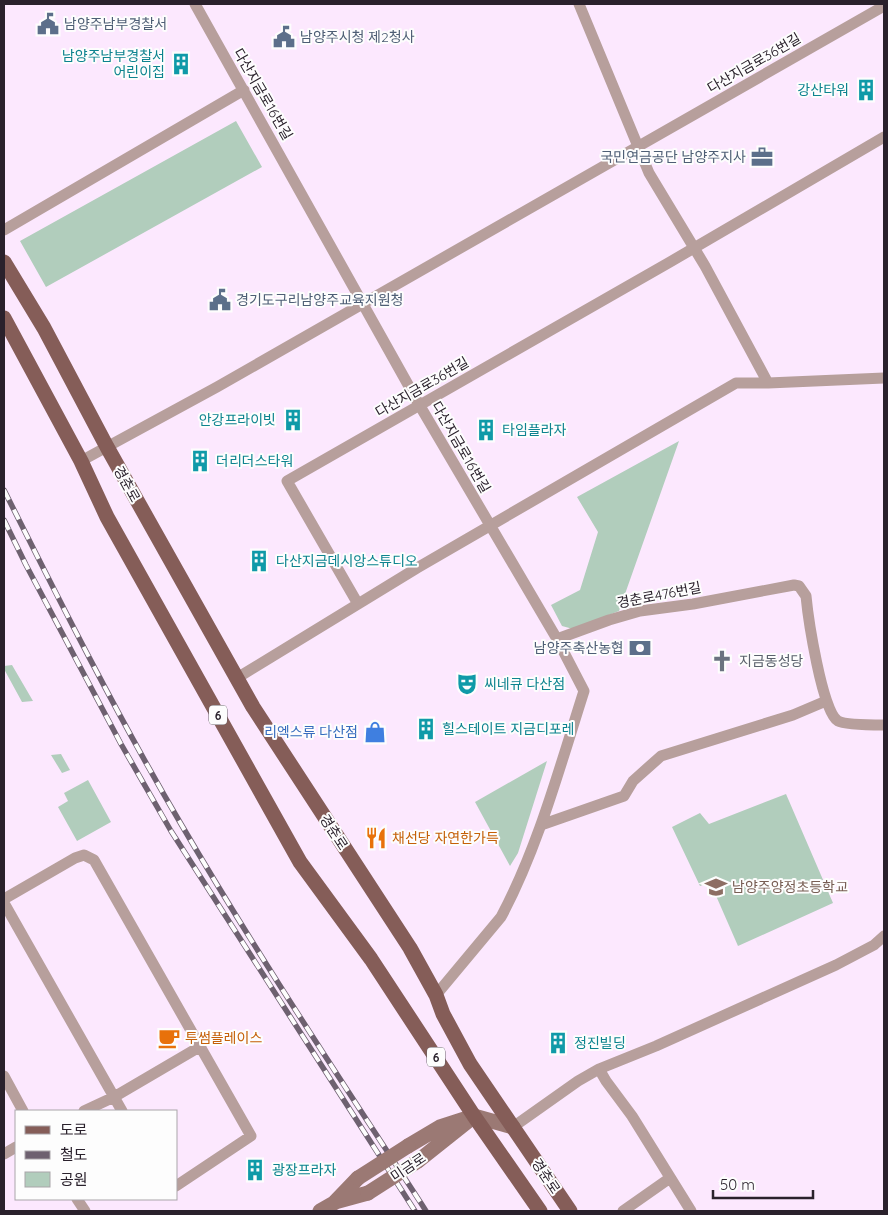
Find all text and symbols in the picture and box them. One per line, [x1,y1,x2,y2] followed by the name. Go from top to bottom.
[35,11,61,37] public building icon: 남양주남부경찰서
[64,15,167,33] place label: 남양주남부경찰서
[271,24,297,50] public building icon: 남양주시청 제2청사
[300,28,415,46] place label: 남양주시청 제2청사
[704,29,804,97] street label: 다산지금로36번길
[229,45,297,143] street label: 다산지금로16번길
[62,47,165,81] place label: 남양주남부경찰서 어린이집
[168,51,194,77] building icon: 남양주남부경찰서 어린이집
[853,77,879,103] building icon: 강산타워
[797,81,849,99] place label: 강산타워
[749,144,775,170] office icon: 국민연금공단 남양주지사
[600,148,746,166] place label: 국민연금공단 남양주지사
[207,287,233,313] public building icon: 경기도구리남양주교육지원청
[236,291,403,309] place label: 경기도구리남양주교육지원청
[372,353,472,421] street label: 다산지금로36번길
[427,398,495,496] street label: 다산지금로16번길
[280,407,306,433] building icon: 안강프라이빗
[199,411,276,429] place label: 안강프라이빗
[473,417,499,443] building icon: 타임플라자
[502,421,567,439] place label: 타임플라자
[187,448,213,474] building icon: 더리더스타워
[216,452,293,470] place label: 더리더스타워
[110,463,144,505] street label: 경춘로
[246,548,272,574] building icon: 다산지금데시앙스튜디오
[276,552,418,570] place label: 다산지금데시앙스튜디오
[615,578,703,612] street label: 경춘로476번길
[627,635,653,661] bank icon: 남양주축산농협
[534,639,624,657] place label: 남양주축산농협
[709,648,735,674] church icon: 지금동성당
[739,652,804,670] place label: 지금동성당
[454,671,480,697] theatre icon: 씨네큐 다산점
[484,675,565,693] place label: 씨네큐 다산점
[209,706,227,724] road number: 6
[413,716,439,742] building icon: 힐스테이트 지금디포레
[362,719,388,745] shop icon: 리엑스류 다산점
[442,720,575,738] place label: 힐스테이트 지금디포레
[264,723,358,741] place label: 리엑스류 다산점
[316,811,352,853] street label: 경춘로
[363,825,389,851] restaurant icon: 채선당 자연한가득
[392,829,499,847] place label: 채선당 자연한가득
[703,874,729,900] school or university icon: 남양주양정초등학교
[732,878,848,896] place label: 남양주양정초등학교
[156,1025,182,1051] cafe icon: 투썸플레이스
[185,1029,262,1047] place label: 투썸플레이스
[545,1030,571,1056] building icon: 정진빌딩
[574,1034,626,1052] place label: 정진빌딩
[427,1048,445,1066] road number: 6
[15,1110,178,1200] legend
[60,1120,88,1139] text: 도로
[60,1145,88,1164] text: 철도
[387,1149,429,1185] street label: 미금로
[528,1155,564,1197] street label: 경춘로
[242,1157,268,1183] building icon: 광장프라자
[272,1161,337,1179] place label: 광장프라자
[713,1168,813,1200] scale bar
[60,1170,88,1189] text: 공원
[720,1175,755,1194] text: 50 m

